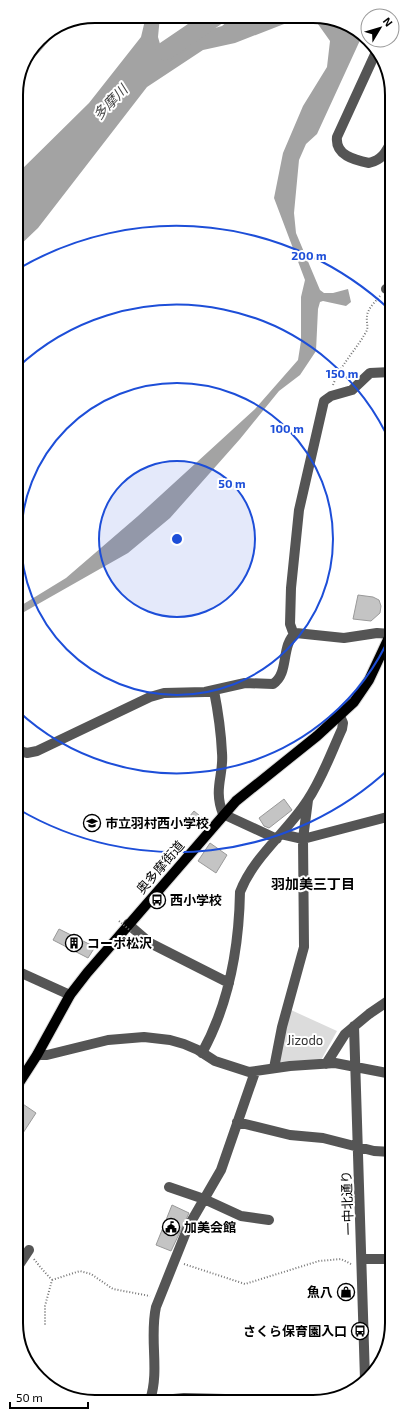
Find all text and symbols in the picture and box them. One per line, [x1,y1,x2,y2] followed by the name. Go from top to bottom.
[360,8,400,48] north arrow
[381,14,396,29] text: N
[89,80,132,123] water label: 多摩川
[291,248,327,262] text: 200 m
[326,366,358,380] text: 150 m
[270,421,304,435] text: 100 m
[218,476,246,490] text: 50 m
[170,532,184,546] centre of rings
[82,813,102,833] school or university icon: 市立羽村西小学校
[105,815,209,831] place label: 市立羽村西小学校
[133,837,187,897] street label: 奥多摩街道
[271,875,355,892] district label: 羽加美三丁目
[147,890,167,910] bus stop icon: 西小学校
[170,892,222,908] place label: 西小学校
[64,933,84,953] building icon: コーポ松沢
[87,935,152,951] place label: コーポ松沢
[287,1032,323,1048] park label: Jizodo
[338,1170,356,1236] street label: 一中北通り
[161,1217,181,1237] public building icon: 加美会館
[184,1219,236,1235] place label: 加美会館
[336,1282,356,1302] shop icon: 魚八
[307,1284,333,1300] place label: 魚八
[350,1321,370,1341] bus stop icon: さくら保育園入口
[243,1323,347,1339] place label: さくら保育園入口
[10,1384,88,1410] scale bar
[16,1390,43,1404] text: 50 m

